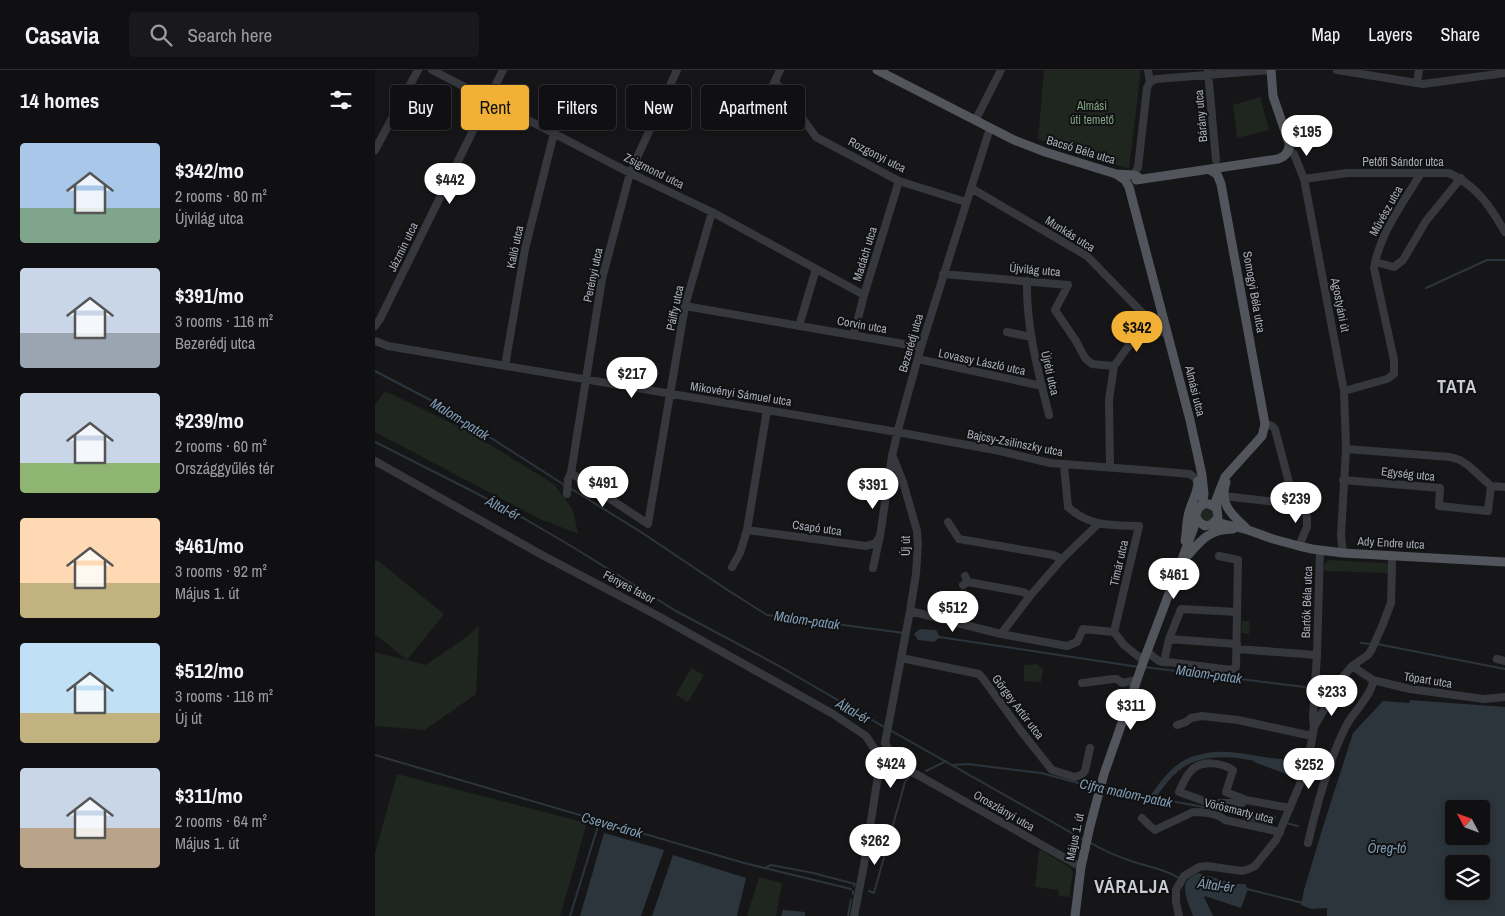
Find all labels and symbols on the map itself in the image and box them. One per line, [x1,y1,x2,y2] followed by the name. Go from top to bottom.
[1191,89,1211,143] street label: Bárány utca
[1070,98,1114,128] park label: Almási úti temető
[1277,114,1337,157] pin: $195
[1045,132,1118,168] street label: Bacsó Béla utca
[845,134,909,177] street label: Rozgonyi utca
[621,150,687,193] street label: Zsigmond utca
[1362,154,1444,170] street label: Petőfi Sándor utca
[420,162,480,205] pin: $442
[1366,183,1407,239] street label: Művész utca
[1042,212,1098,256] street label: Munkás utca
[384,219,422,274] street label: Jázmin utca
[503,224,527,270] street label: Kalló utca
[849,224,881,283] street label: Madách utca
[579,246,607,304] street label: Perényi utca
[1239,250,1269,335] street label: Somogyi Béla utca
[1009,260,1062,280] street label: Újvilág utca
[1327,276,1353,334] street label: Agostyáni út
[662,283,688,332] street label: Pálffy utca
[1107,310,1167,353] pin: $342
[895,311,927,374] street label: Bezerédj utca
[836,313,889,337] street label: Corvin utca
[937,345,1028,379] street label: Lovassy László utca
[1037,349,1063,397] street label: Újréti utca
[602,356,662,399] pin: $217
[1181,363,1209,418] street label: Almási utca
[1437,374,1477,399] district label: TATA
[689,378,793,410] street label: Mikovényi Sámuel utca
[427,394,494,445] water label: Malom-patak
[966,426,1065,460] street label: Bajcsy-Zsilinszky utca
[1380,463,1436,485] street label: Egység utca
[573,466,633,508] pin: $491
[843,468,903,510] pin: $391
[1266,482,1326,524] pin: $239
[482,491,524,525] water label: Által-ér
[791,517,843,539] street label: Csapó utca
[1356,533,1426,553] street label: Ady Endre utca
[898,536,914,556] street label: Új út
[1106,538,1132,588] street label: Tímár utca
[1144,558,1204,600] pin: $461
[1298,565,1316,638] street label: Bartók Béla utca
[600,567,658,608] street label: Fényes fasor
[923,590,983,633] pin: $512
[773,606,842,634] water label: Malom-patak
[1175,660,1244,688] water label: Malom-patak
[1403,668,1454,692] street label: Tópart utca
[988,671,1048,743] street label: Görgey Artúr utca
[1302,674,1362,717] pin: $233
[1101,688,1161,731] pin: $311
[832,694,874,728] water label: Által-ér
[861,746,921,789] pin: $424
[1279,748,1339,790] pin: $252
[1078,774,1175,812] water label: Cifra malom-patak
[970,787,1038,835] street label: Oroszlányi utca
[1203,795,1276,827] street label: Vörösmarty utca
[1445,800,1490,845] north arrow
[579,808,646,843] water label: Csever-árok
[1062,812,1088,862] street label: Május 1. út
[845,824,905,866] pin: $262
[1368,839,1406,857] water label: Öreg-tó
[1094,874,1170,899] district label: VÁRALJA
[1196,874,1236,896] water label: Által-ér

